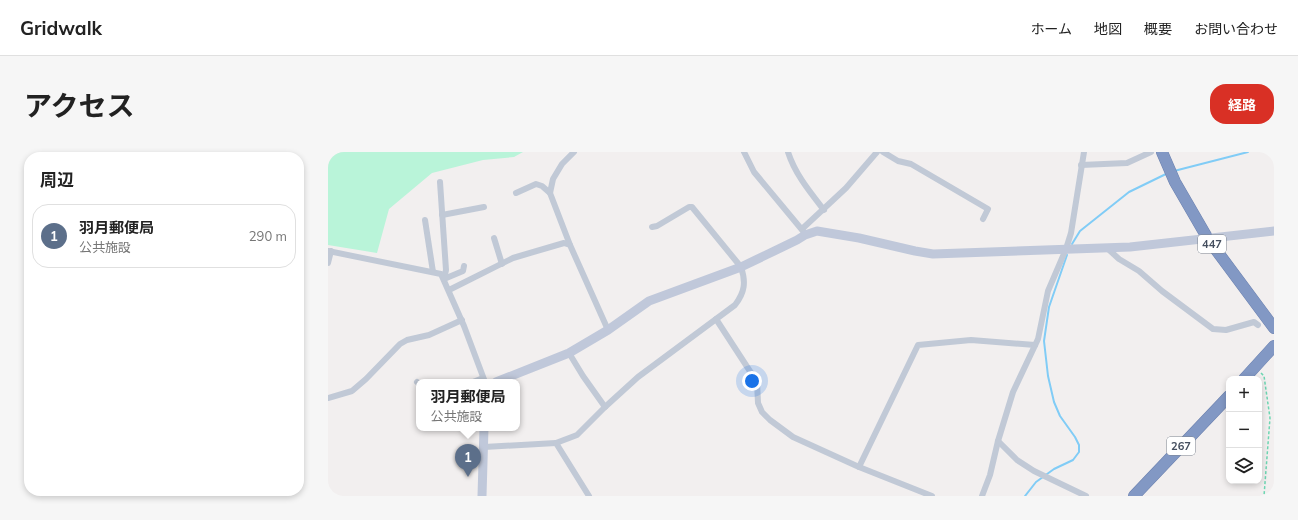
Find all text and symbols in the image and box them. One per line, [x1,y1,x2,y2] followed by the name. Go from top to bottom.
[20,16,102,40] text: Gridwalk
[1030,20,1072,38] text: ホーム
[1094,20,1122,38] text: 地図
[1144,20,1172,38] text: 概要
[1194,20,1278,38] text: お問い合わせ
[1210,84,1274,124] button: 経路
[24,88,135,123] text: アクセス
[40,169,74,190] text: 周辺
[79,218,154,237] text: 羽月郵便局
[50,228,58,244] text: 1
[249,228,287,244] text: 290 m
[1198,235,1226,253] road number: 447
[79,239,131,255] text: 公共施設
[742,371,762,391] your location
[1226,376,1262,484] map controls
[1226,376,1262,412] button: +
[416,379,520,431] popup
[430,387,506,406] text: 羽月郵便局
[430,408,483,424] text: 公共施設
[1226,412,1262,448] button: −
[1167,437,1195,455] road number: 267
[455,444,481,477] pin: 1
[1226,448,1262,484] button: layers

